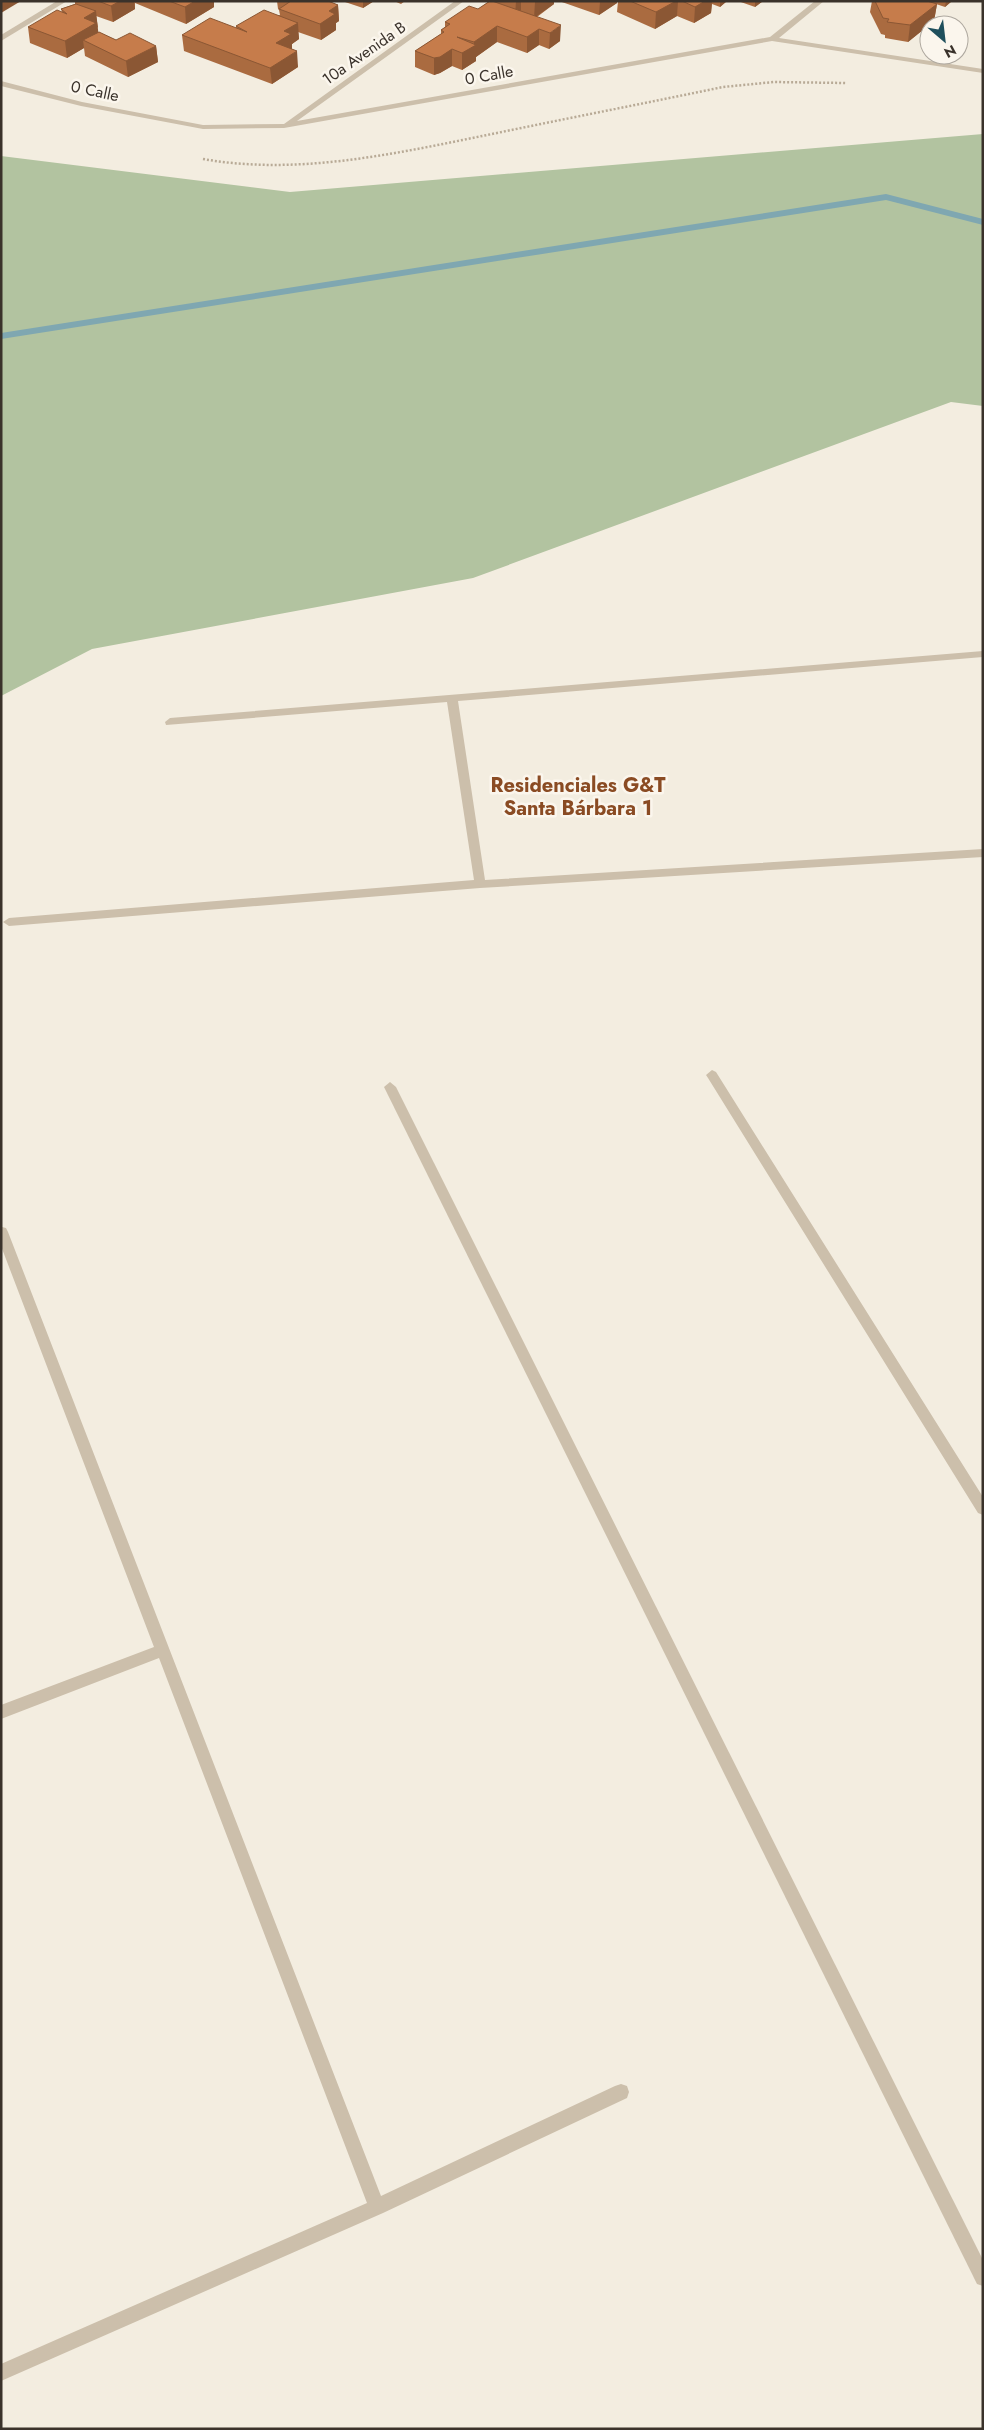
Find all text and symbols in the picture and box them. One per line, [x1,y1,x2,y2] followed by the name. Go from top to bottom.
[919,15,969,65] north arrow
[318,16,410,90] street label: 10a Avenida B
[940,40,960,63] text: N
[463,59,515,91] street label: 0 Calle
[69,75,121,107] street label: 0 Calle
[490,771,666,823] district label: Residenciales G&T Santa Bárbara 1

